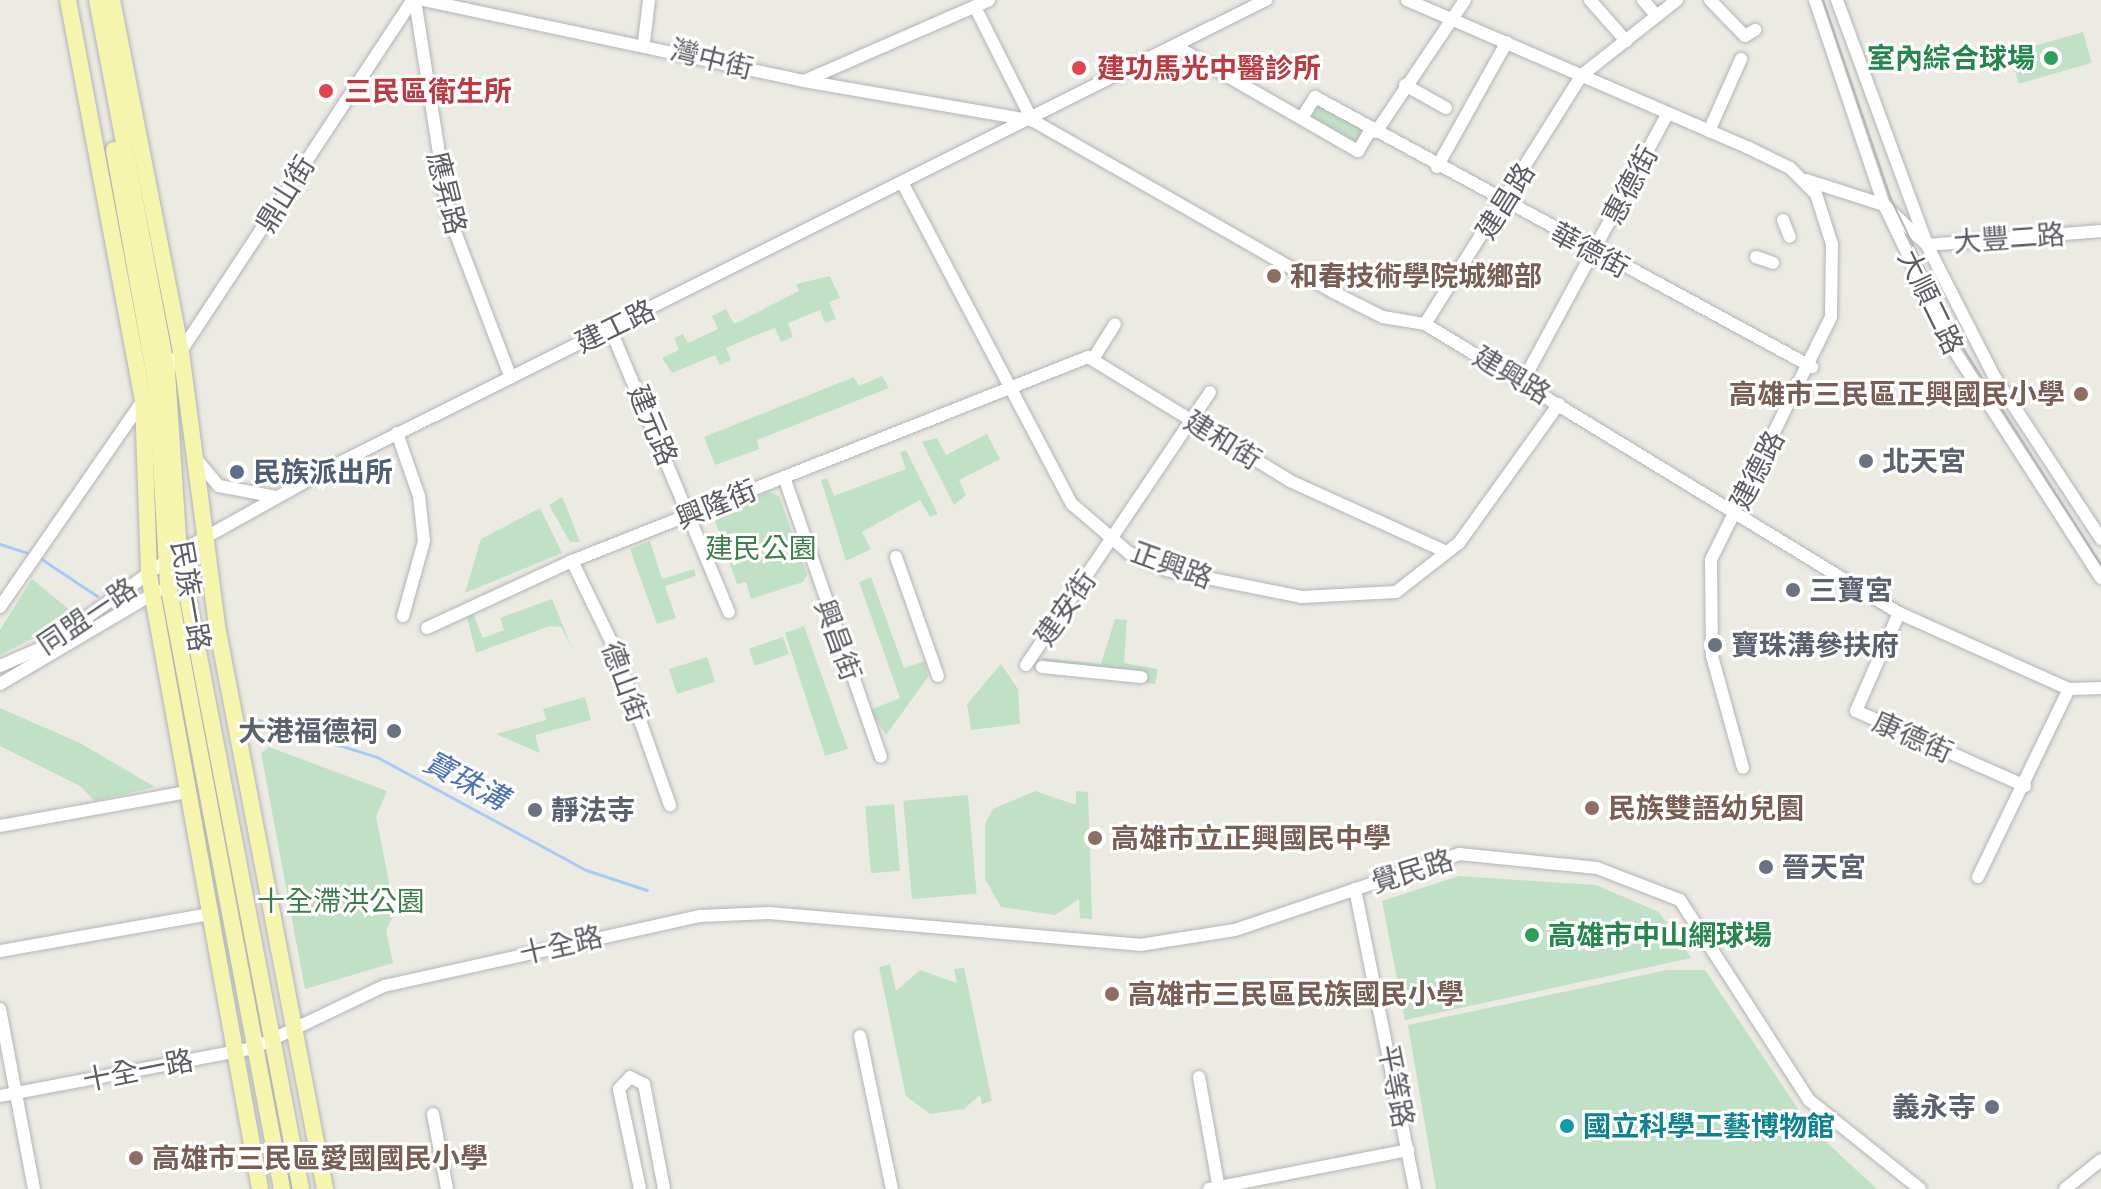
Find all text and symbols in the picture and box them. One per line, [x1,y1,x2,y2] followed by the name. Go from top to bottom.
[667,33,757,85] street label: 灣中街
[1867,41,2035,75] place label: 室內綜合球場
[2042,49,2060,67] marker: 室內綜合球場
[1097,51,1321,85] place label: 建功馬光中醫診所
[1068,57,1090,79] marker: 建功馬光中醫診所
[344,74,512,108] place label: 三民區衛生所
[315,80,337,102] marker: 三民區衛生所
[1595,140,1665,230] street label: 惠德街
[421,148,473,238] street label: 應昇路
[248,149,322,239] street label: 鼎山街
[1468,156,1542,246] street label: 建昌路
[1545,215,1635,285] street label: 華德街
[1952,217,2066,259] street label: 大豐二路
[1891,244,1971,360] street label: 大順二路
[1290,259,1542,293] place label: 和春技術學院城鄉部
[1265,267,1283,285] marker: 和春技術學院城鄉部
[570,292,660,360] street label: 建工路
[1467,339,1557,411] street label: 建興路
[1729,377,2065,411] place label: 高雄市三民區正興國民小學
[621,380,685,470] street label: 建元路
[2072,385,2090,403] marker: 高雄市三民區正興國民小學
[1178,403,1268,477] street label: 建和街
[1723,425,1791,515] street label: 建德路
[1882,444,1966,478] place label: 北天宮
[1857,452,1875,470] marker: 北天宮
[253,455,393,489] place label: 民族派出所
[228,463,246,481] marker: 民族派出所
[671,473,761,535] street label: 興隆街
[705,531,817,565] park label: 建民公園
[1127,535,1217,595] street label: 正興路
[165,538,217,654] street label: 民族一路
[1027,564,1103,652] street label: 建安街
[31,571,143,661] street label: 同盟一路
[1809,573,1893,607] place label: 三寶宮
[1784,581,1802,599] marker: 三寶宮
[808,595,868,685] street label: 興昌街
[1731,628,1899,662] place label: 寶珠溝參扶府
[1706,636,1724,654] marker: 寶珠溝參扶府
[595,637,655,727] street label: 德山街
[1868,705,1958,769] street label: 康德街
[238,714,378,748] place label: 大港福德祠
[385,722,403,740] marker: 大港福德祠
[418,743,514,817] water label: 寶珠溝
[1608,791,1804,825] place label: 民族雙語幼兒園
[551,793,635,827] place label: 靜法寺
[1583,799,1601,817] marker: 民族雙語幼兒園
[526,801,544,819] marker: 靜法寺
[1111,821,1391,855] place label: 高雄市立正興國民中學
[1086,829,1104,847] marker: 高雄市立正興國民中學
[1367,843,1457,899] street label: 覺民路
[1782,850,1866,884] place label: 晉天宮
[1757,858,1775,876] marker: 晉天宮
[257,884,425,918] park label: 十全滯洪公園
[1548,918,1772,952] place label: 高雄市中山網球場
[516,919,606,971] street label: 十全路
[1523,926,1541,944] marker: 高雄市中山網球場
[1128,977,1464,1011] place label: 高雄市三民區民族國民小學
[1103,985,1121,1003] marker: 高雄市三民區民族國民小學
[1371,1042,1421,1130] street label: 平等路
[80,1043,196,1097] street label: 十全一路
[1892,1090,1976,1124] place label: 義永寺
[1983,1098,2001,1116] marker: 義永寺
[1583,1109,1835,1143] place label: 國立科學工藝博物館
[1558,1117,1576,1135] marker: 國立科學工藝博物館
[152,1141,488,1175] place label: 高雄市三民區愛國國民小學
[127,1149,145,1167] marker: 高雄市三民區愛國國民小學

